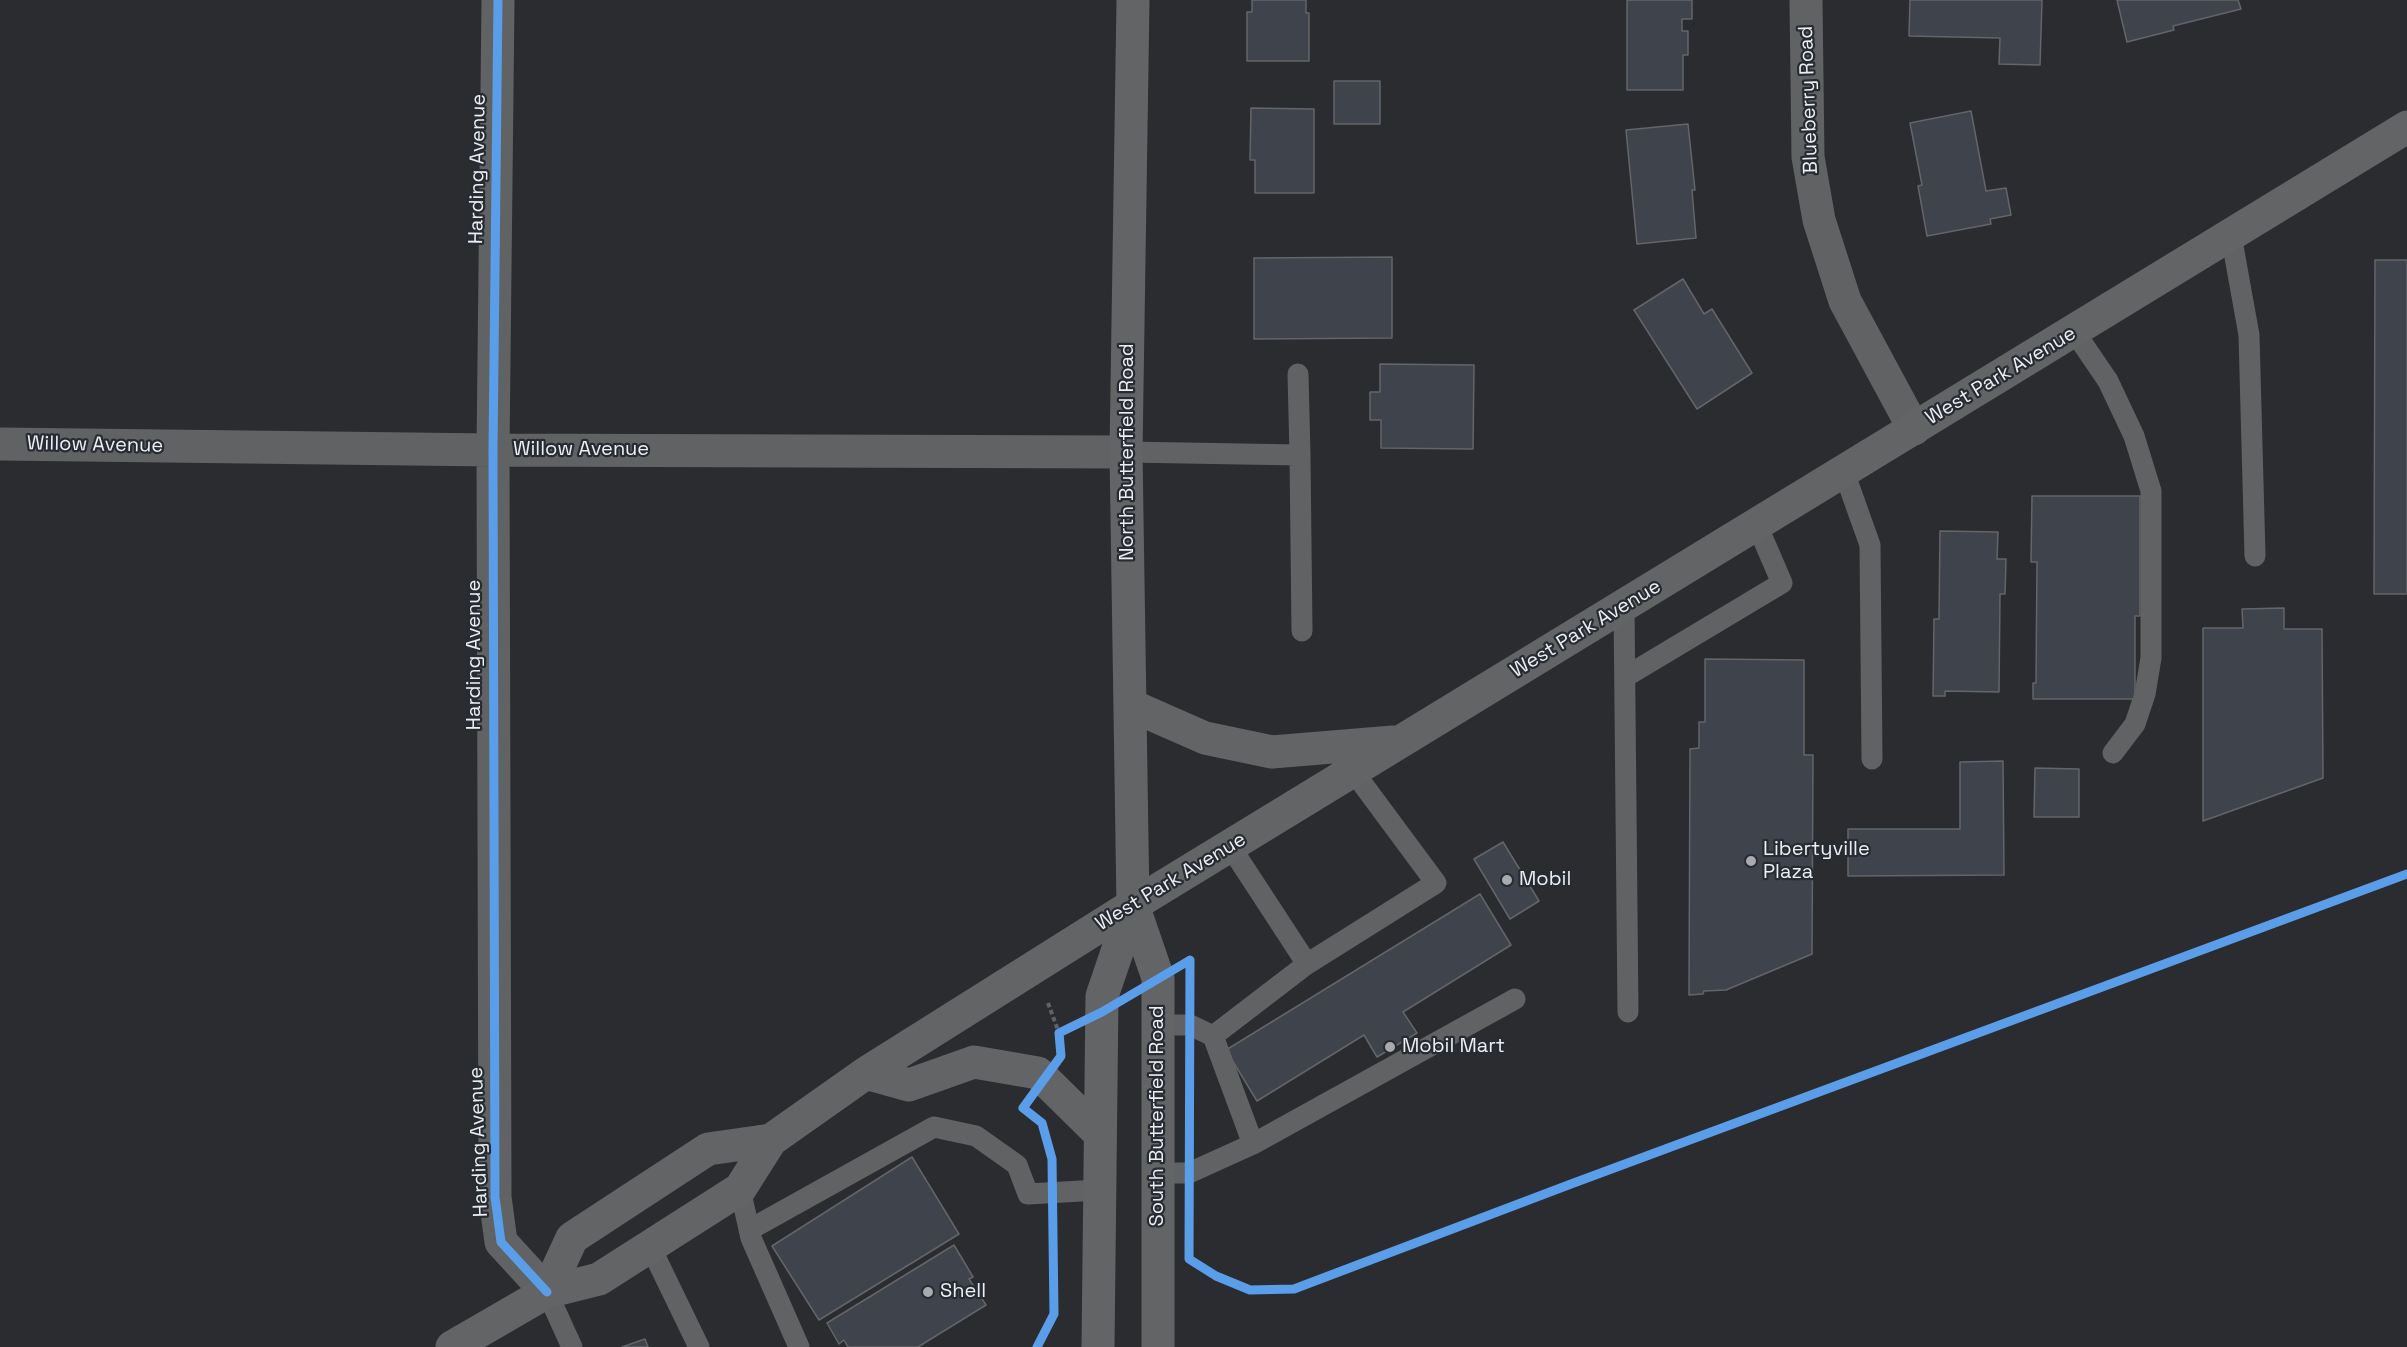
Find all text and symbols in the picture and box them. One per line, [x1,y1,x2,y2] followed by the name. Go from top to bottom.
[1794,25,1824,175] street label: Blueberry Road
[465,94,491,244] street label: Harding Avenue
[1921,322,2081,430] street label: West Park Avenue
[1116,343,1140,561] street label: North Butterfield Road
[27,432,163,458] street label: Willow Avenue
[513,438,649,462] street label: Willow Avenue
[1506,575,1666,683] street label: West Park Avenue
[463,580,487,730] street label: Harding Avenue
[1091,828,1251,936] street label: West Park Avenue
[1763,838,1870,885] place label: Libertyville Plaza
[1744,854,1758,868] marker: Libertyville Plaza
[1519,868,1571,892] place label: Mobil
[1500,873,1514,887] marker: Mobil
[1146,1005,1170,1227] street label: South Butterfield Road
[1402,1035,1505,1059] place label: Mobil Mart
[1383,1040,1397,1054] marker: Mobil Mart
[464,1066,494,1218] street label: Harding Avenue
[940,1280,986,1304] place label: Shell
[921,1285,935,1299] marker: Shell

